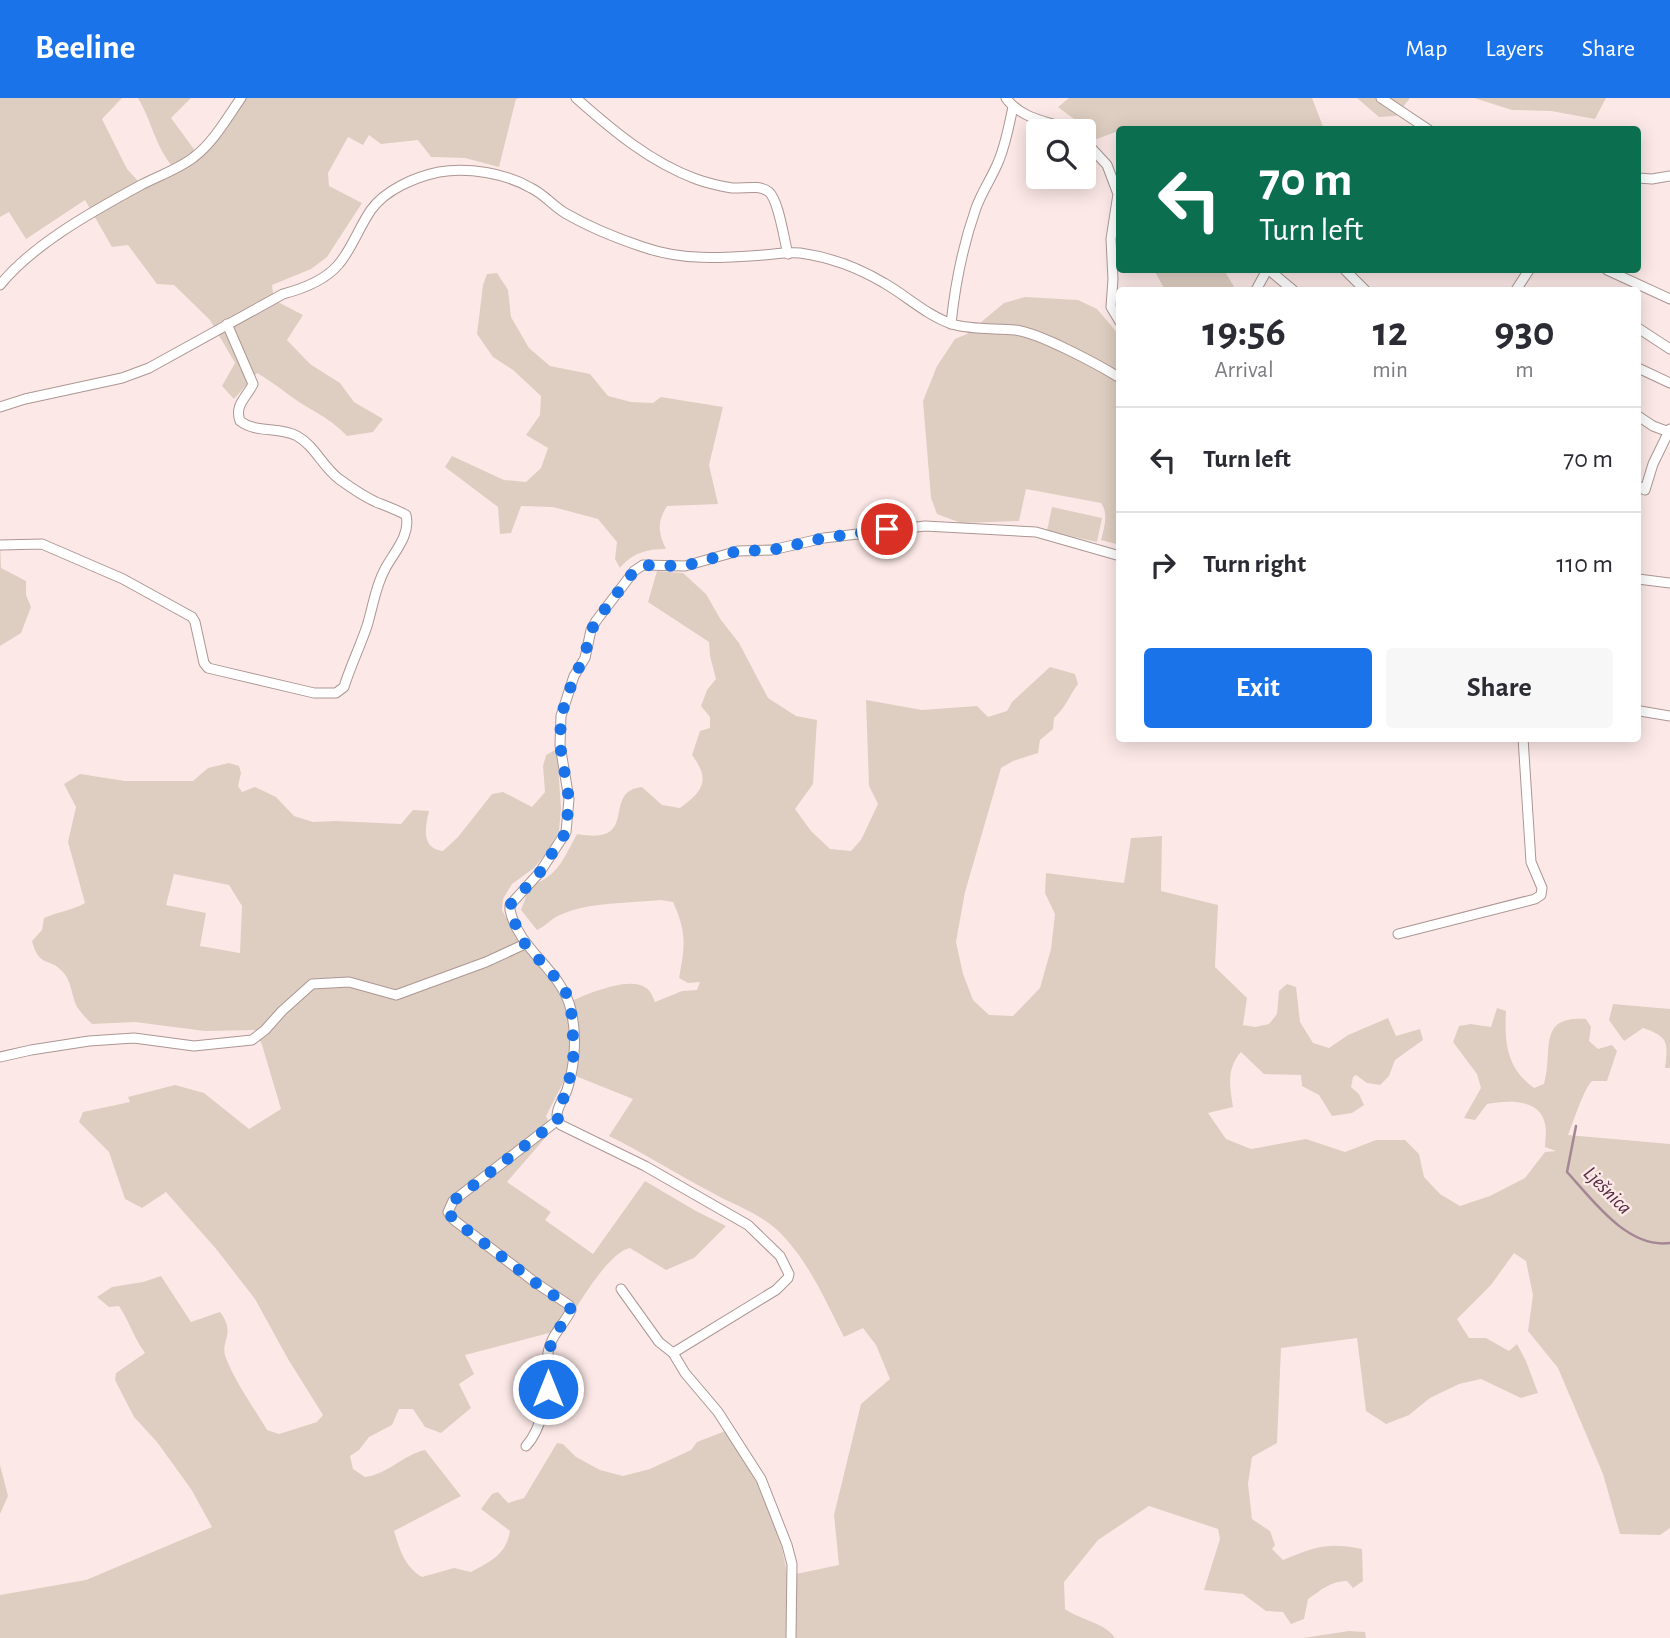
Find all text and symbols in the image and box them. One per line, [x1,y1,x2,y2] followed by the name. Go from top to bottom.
[35,32,135,65] text: Beeline
[1405,37,1447,61] text: Map
[1485,37,1544,61] text: Layers
[1582,37,1635,61] text: Share
[1026,119,1096,189] map controls
[1026,119,1096,189] button: search
[1144,154,1235,245] icon: left
[1259,156,1353,205] text: 70 m
[1259,214,1363,246] text: Turn left
[1202,311,1286,353] text: 19:56
[1373,311,1408,353] text: 12
[1494,311,1555,353] text: 930
[1215,359,1274,382] text: Arrival
[1372,359,1408,382] text: min
[1515,359,1534,382] text: m
[1144,441,1182,479] icon: left
[1203,446,1291,472] text: Turn left
[1563,446,1613,472] text: 70 m
[857,499,917,559] pin
[868,510,906,548] icon: arrive
[1144,546,1182,584] icon: right
[1203,551,1306,577] text: Turn right
[1556,551,1613,577] text: 110 m
[1144,648,1372,728] button: Exit
[1386,648,1613,728] button: Share
[1580,1162,1636,1218] water label: Lješnica
[511,1352,585,1426] position arrow

